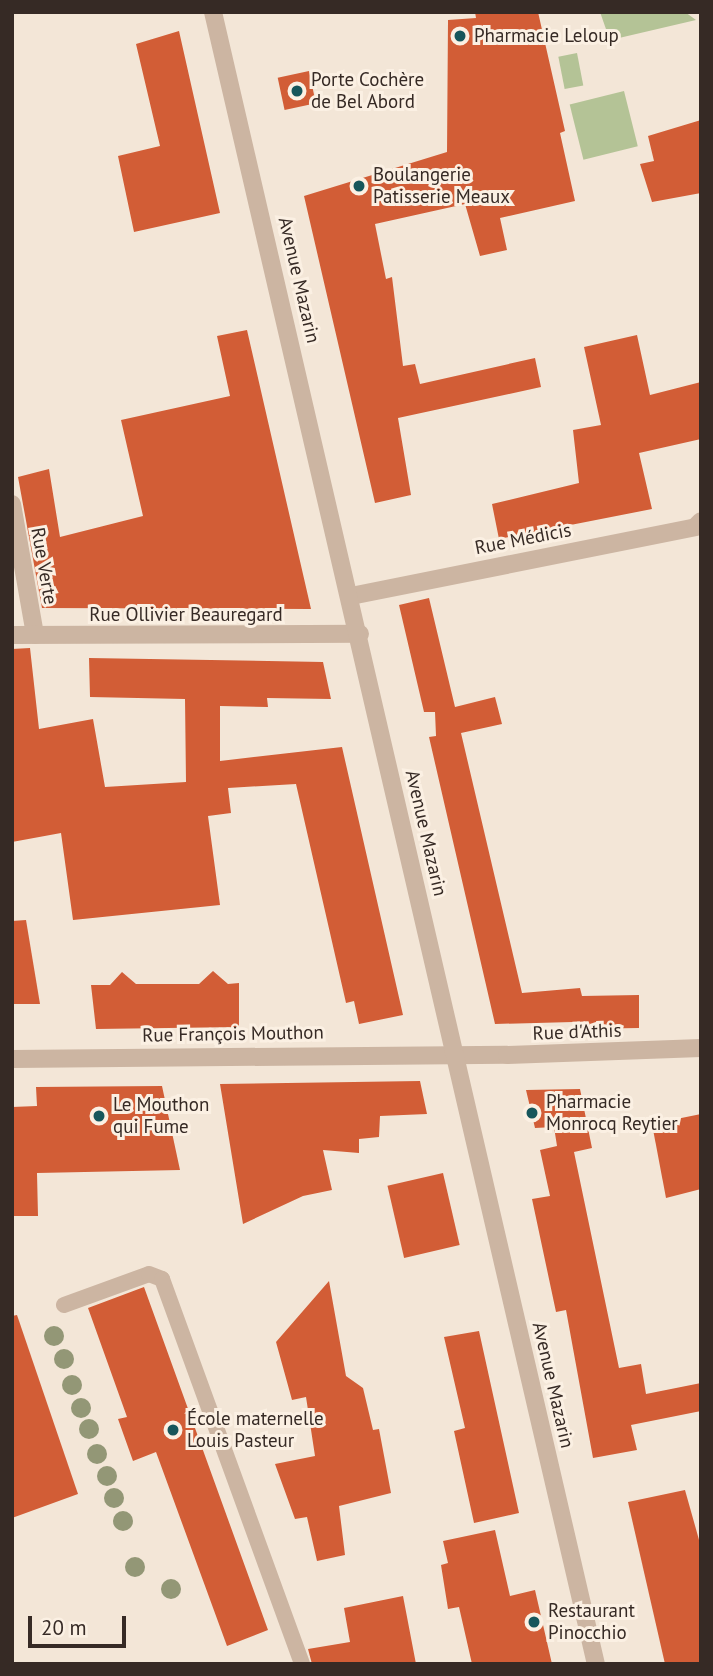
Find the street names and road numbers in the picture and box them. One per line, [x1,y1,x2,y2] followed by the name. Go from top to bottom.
[273,215,325,345] street label: Avenue Mazarin
[473,518,573,560] street label: Rue Médicis
[26,525,62,607] street label: Rue Verte
[89,604,283,626] street label: Rue Ollivier Beauregard
[400,768,452,898] street label: Avenue Mazarin
[532,1019,622,1045] street label: Rue d'Athis
[142,1021,324,1047] street label: Rue François Mouthon
[527,1320,579,1450] street label: Avenue Mazarin

